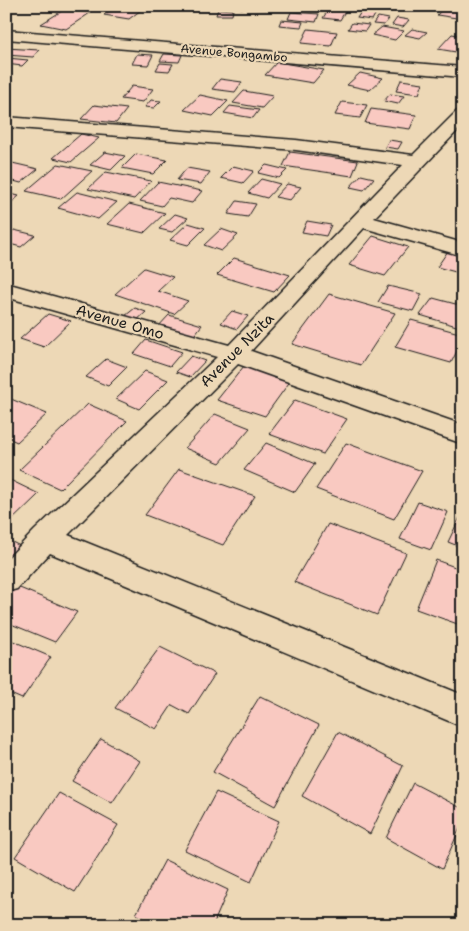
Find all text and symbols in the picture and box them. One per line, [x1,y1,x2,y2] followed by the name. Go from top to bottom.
[180,40,288,66] street label: Avenue Bongambo
[74,300,166,344] street label: Avenue Omo
[196,308,279,391] street label: Avenue Nzita

